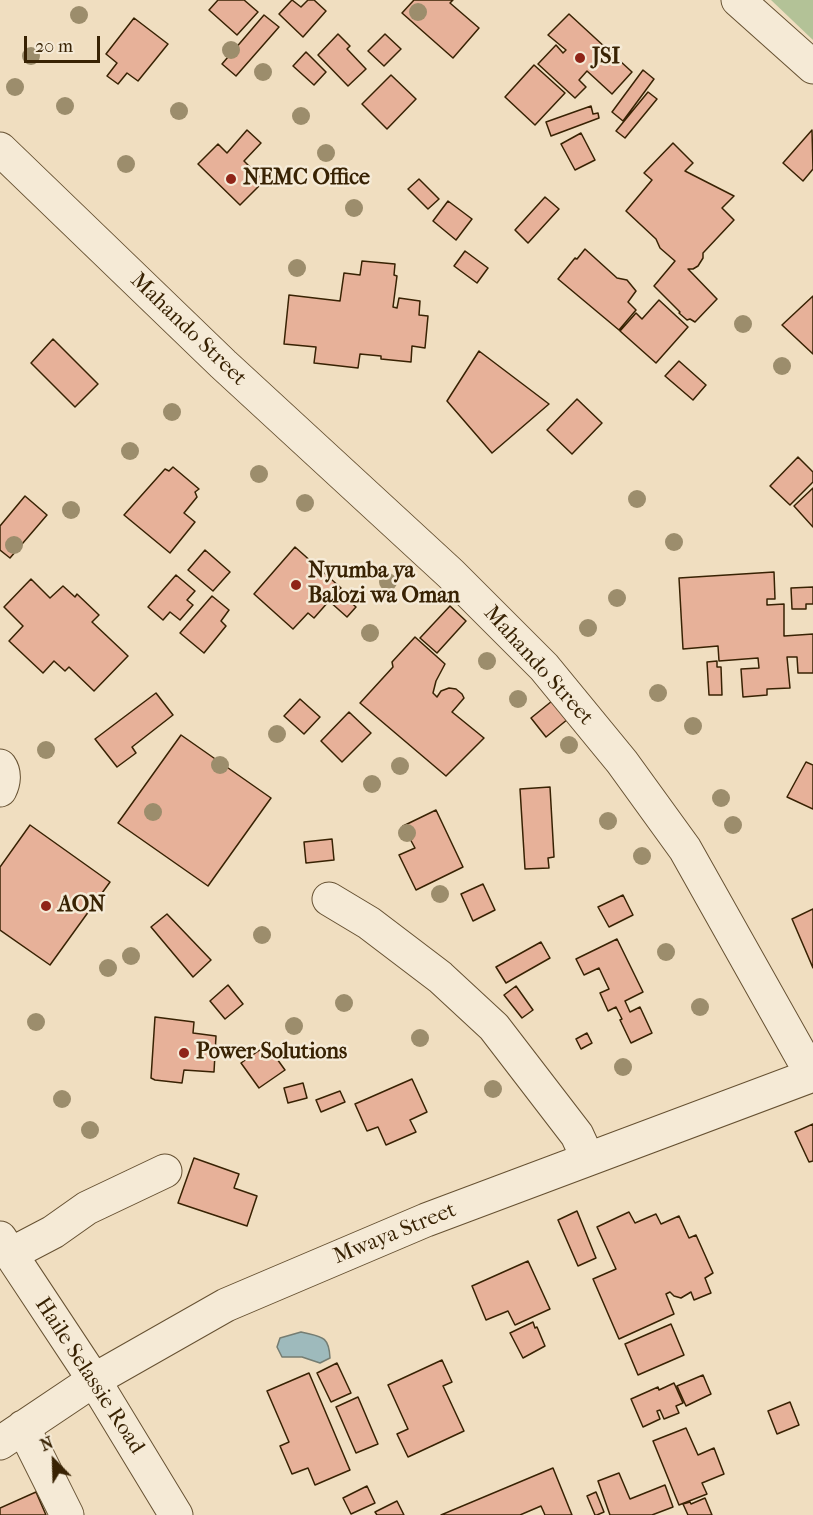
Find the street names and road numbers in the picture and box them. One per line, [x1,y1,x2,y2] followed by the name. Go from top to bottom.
[124,268,252,392] street label: Mahando Street
[478,601,598,731] street label: Mahando Street
[330,1197,460,1271] street label: Mwaya Street
[29,1293,149,1459] street label: Haile Selassie Road

